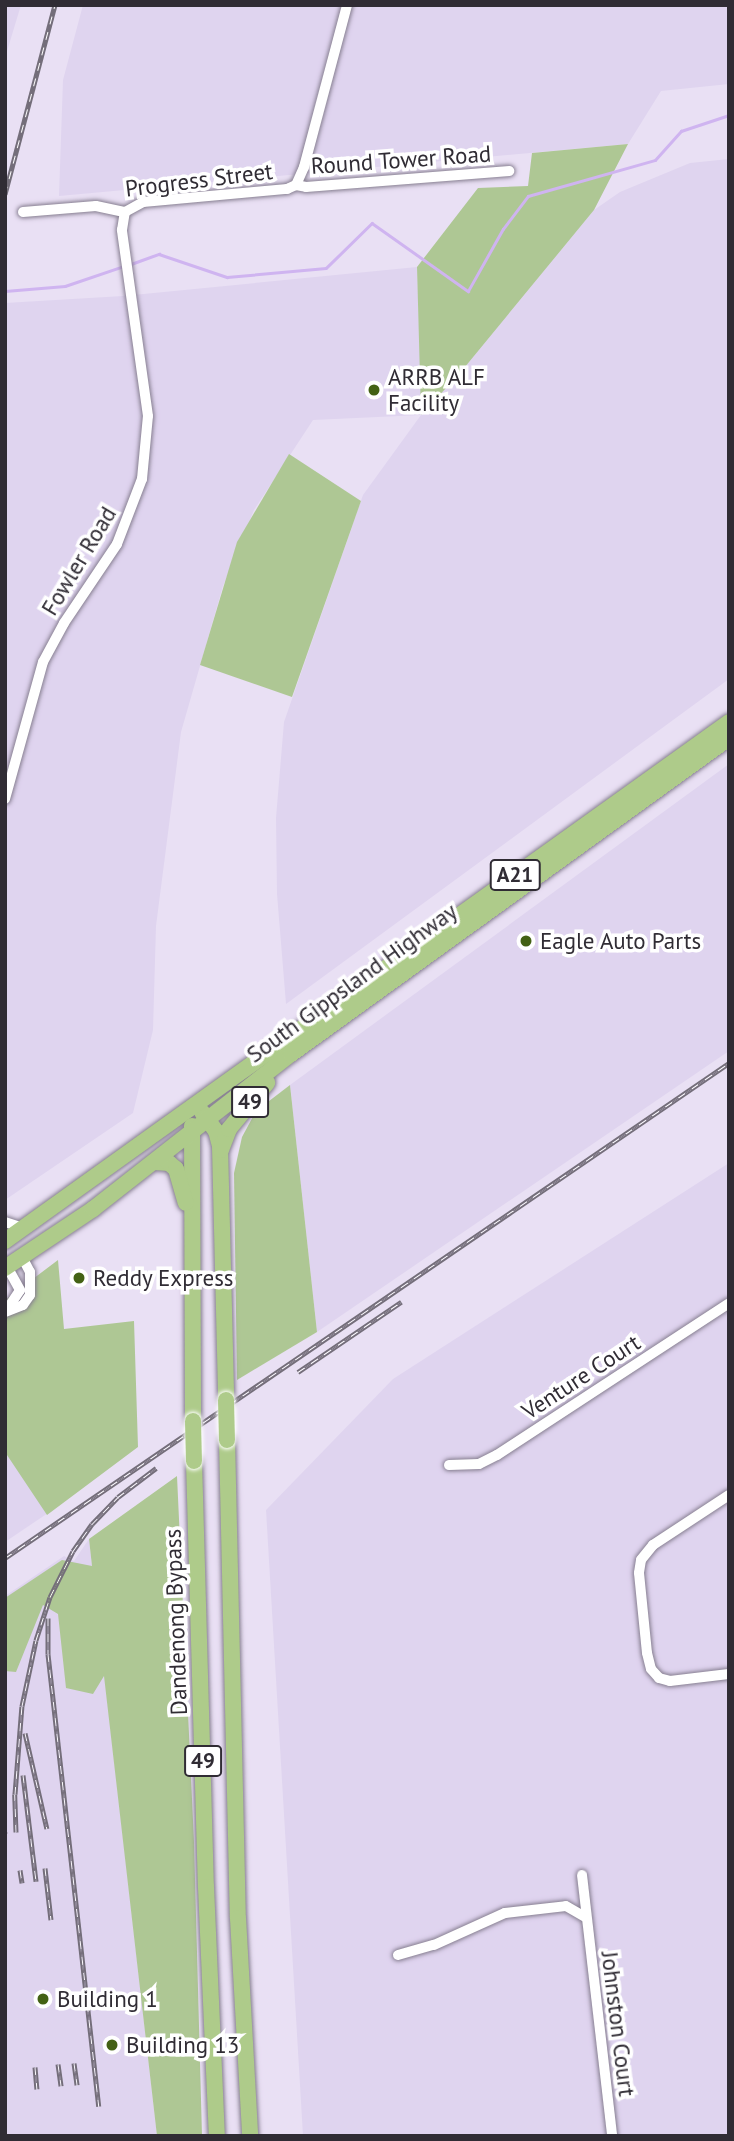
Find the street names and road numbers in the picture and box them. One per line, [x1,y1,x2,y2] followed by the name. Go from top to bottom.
[310,140,492,180] street label: Round Tower Road
[124,157,274,203] street label: Progress Street
[36,502,122,620] street label: Fowler Road
[489,858,541,892] road number: A21
[242,897,462,1069] street label: South Gippsland Highway
[231,1084,269,1120] road number: 49
[517,1329,645,1425] street label: Venture Court
[159,1528,193,1716] street label: Dandenong Bypass
[184,1744,222,1778] road number: 49
[595,1950,641,2098] street label: Johnston Court

